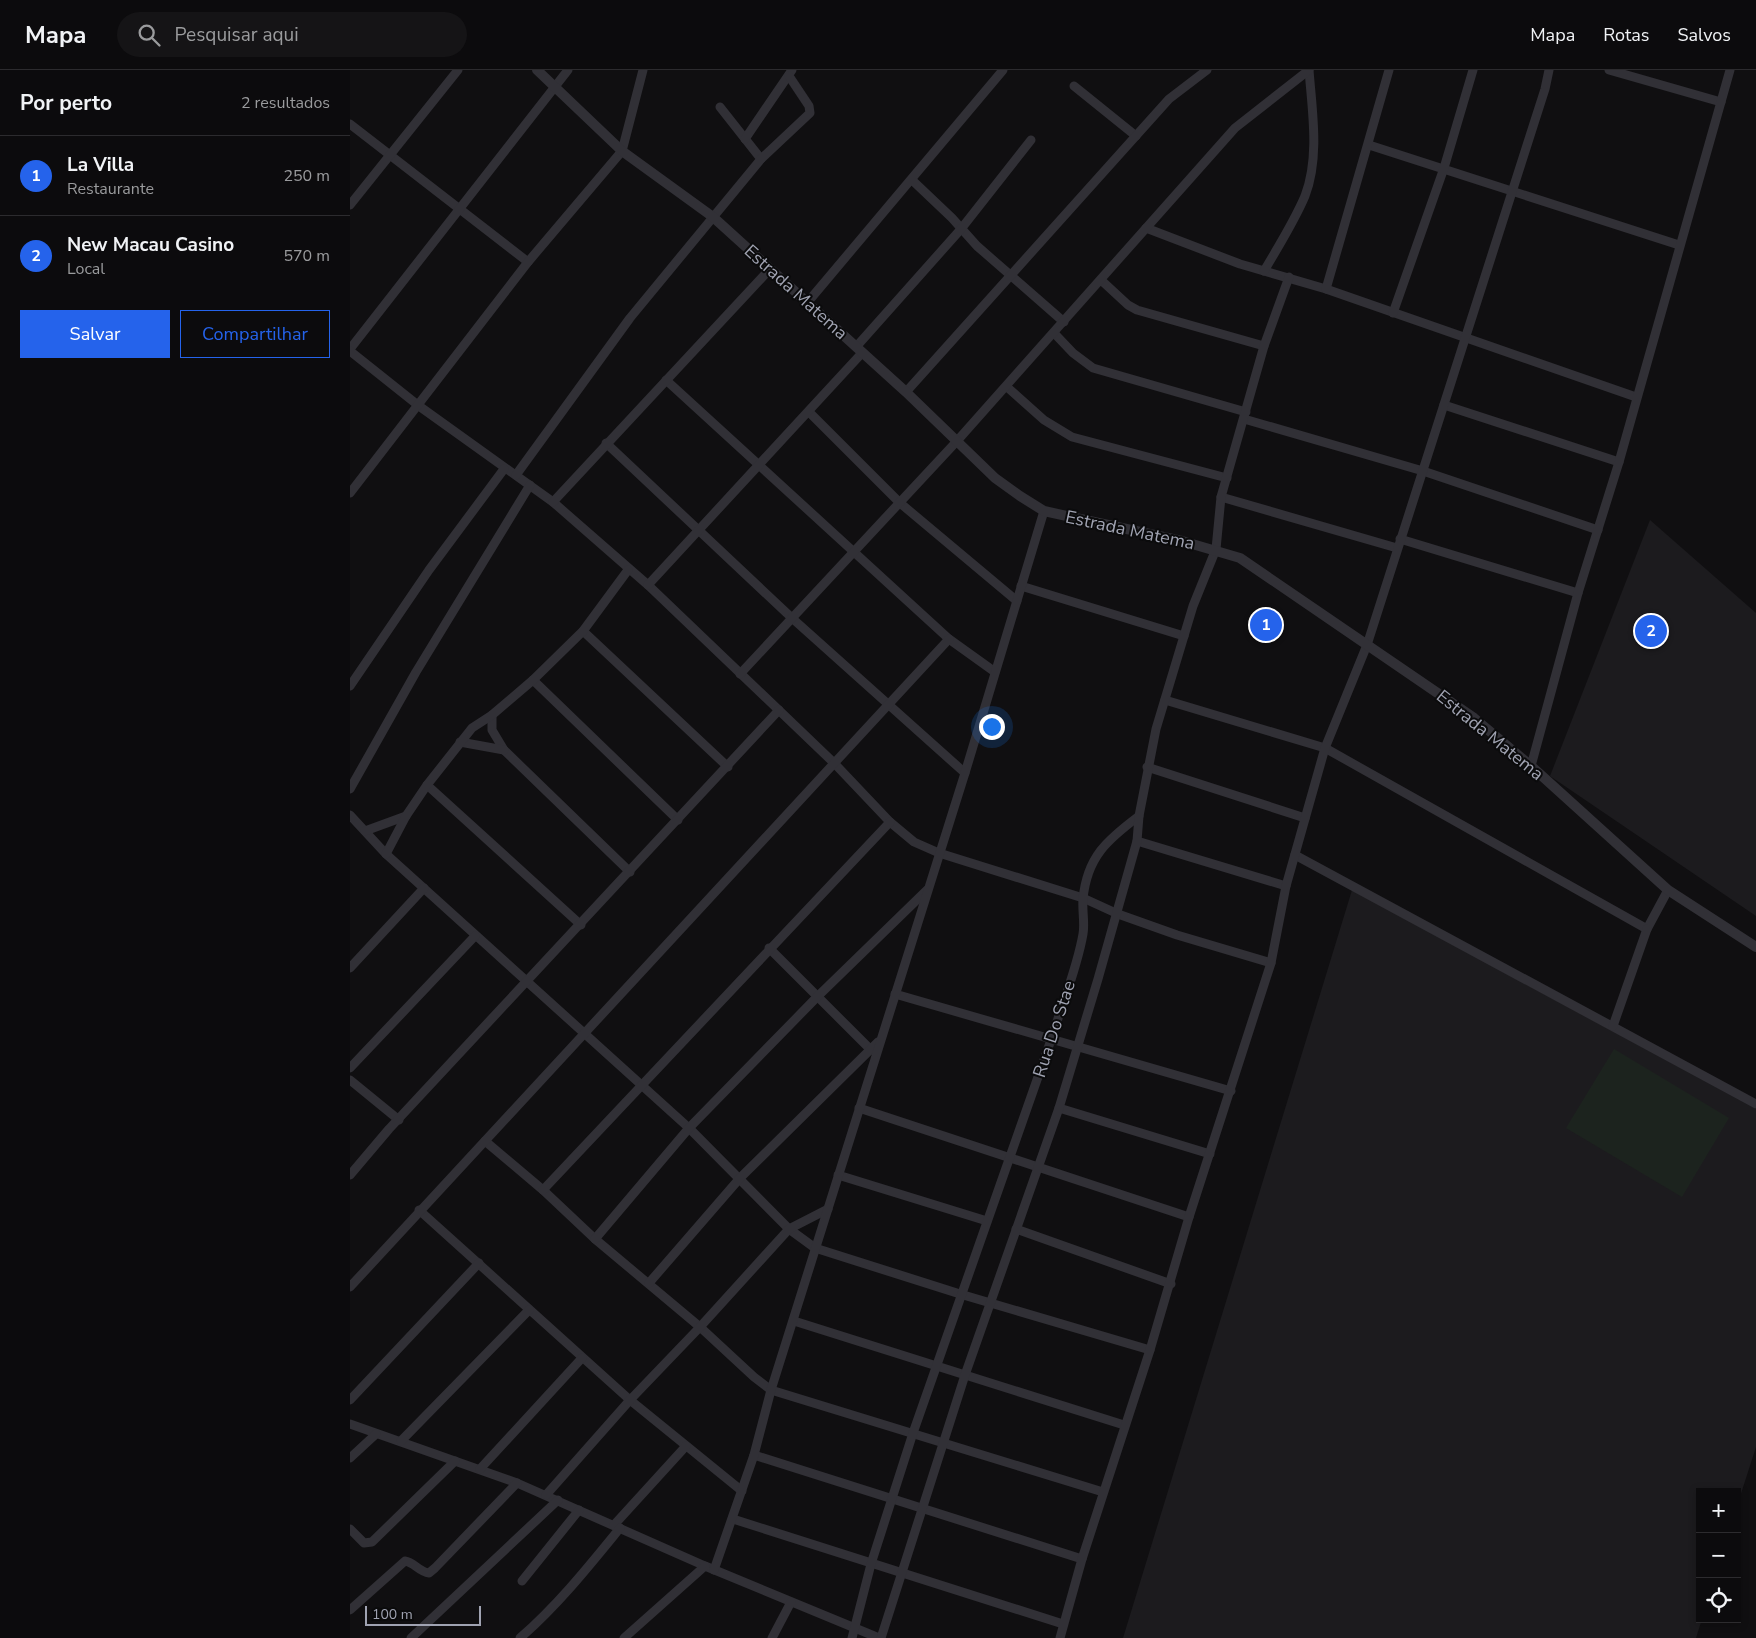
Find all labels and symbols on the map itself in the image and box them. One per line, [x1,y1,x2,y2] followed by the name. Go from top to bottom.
[739,239,853,345] street label: Estrada Matema
[1063,505,1197,555] street label: Estrada Matema
[1250,606,1282,644] pin: 1
[1635,612,1667,650] pin: 2
[1431,684,1549,786] street label: Estrada Matema
[979,714,1005,740] your location
[1027,977,1081,1081] street label: Rua Do Stae
[365,1603,481,1626] scale bar

